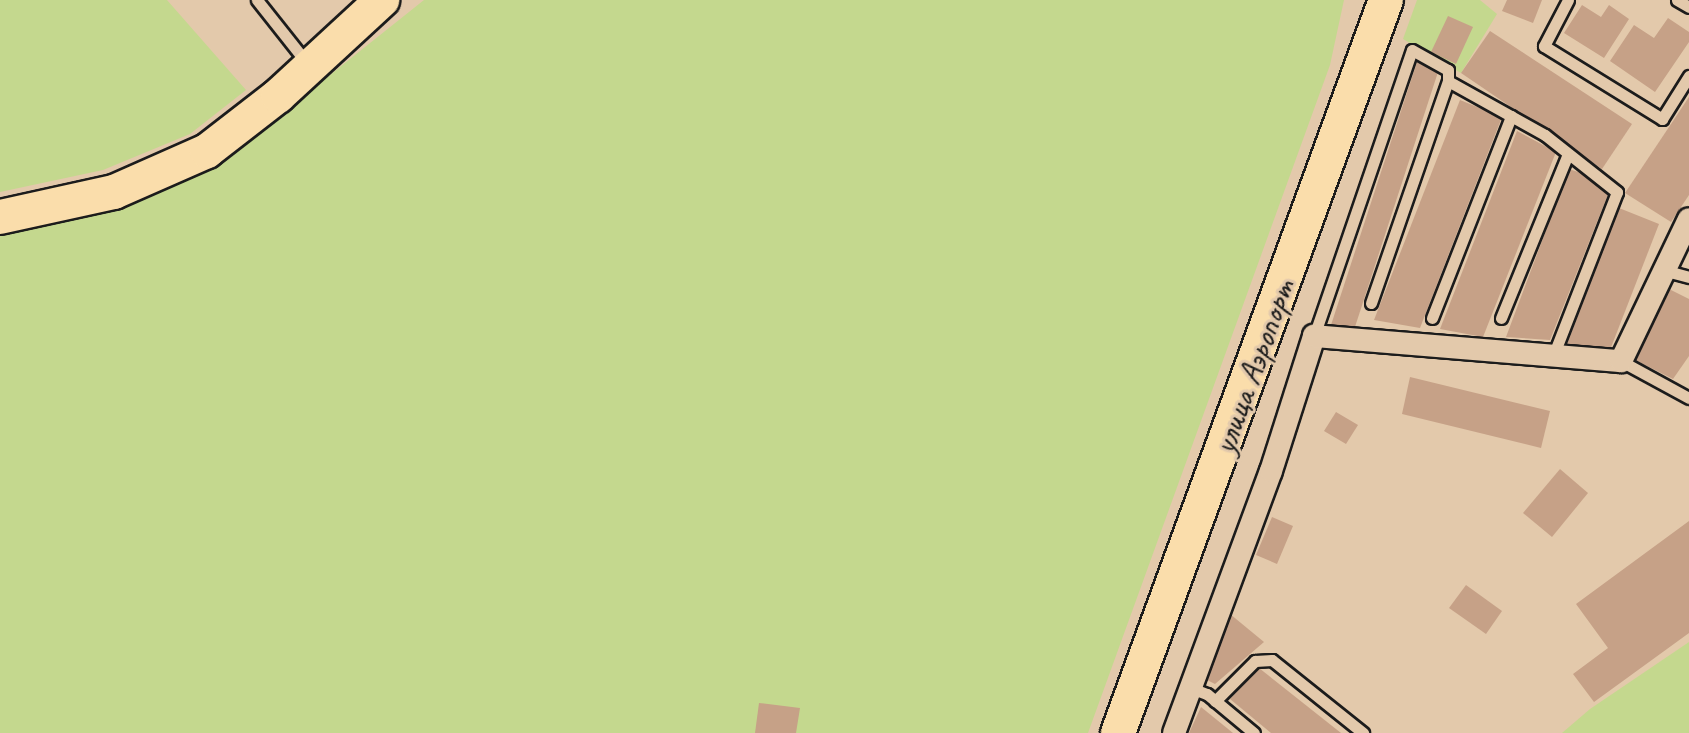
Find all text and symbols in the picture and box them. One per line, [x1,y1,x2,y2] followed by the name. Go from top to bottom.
[1203,275,1303,459] street label: улица Аэропорт

